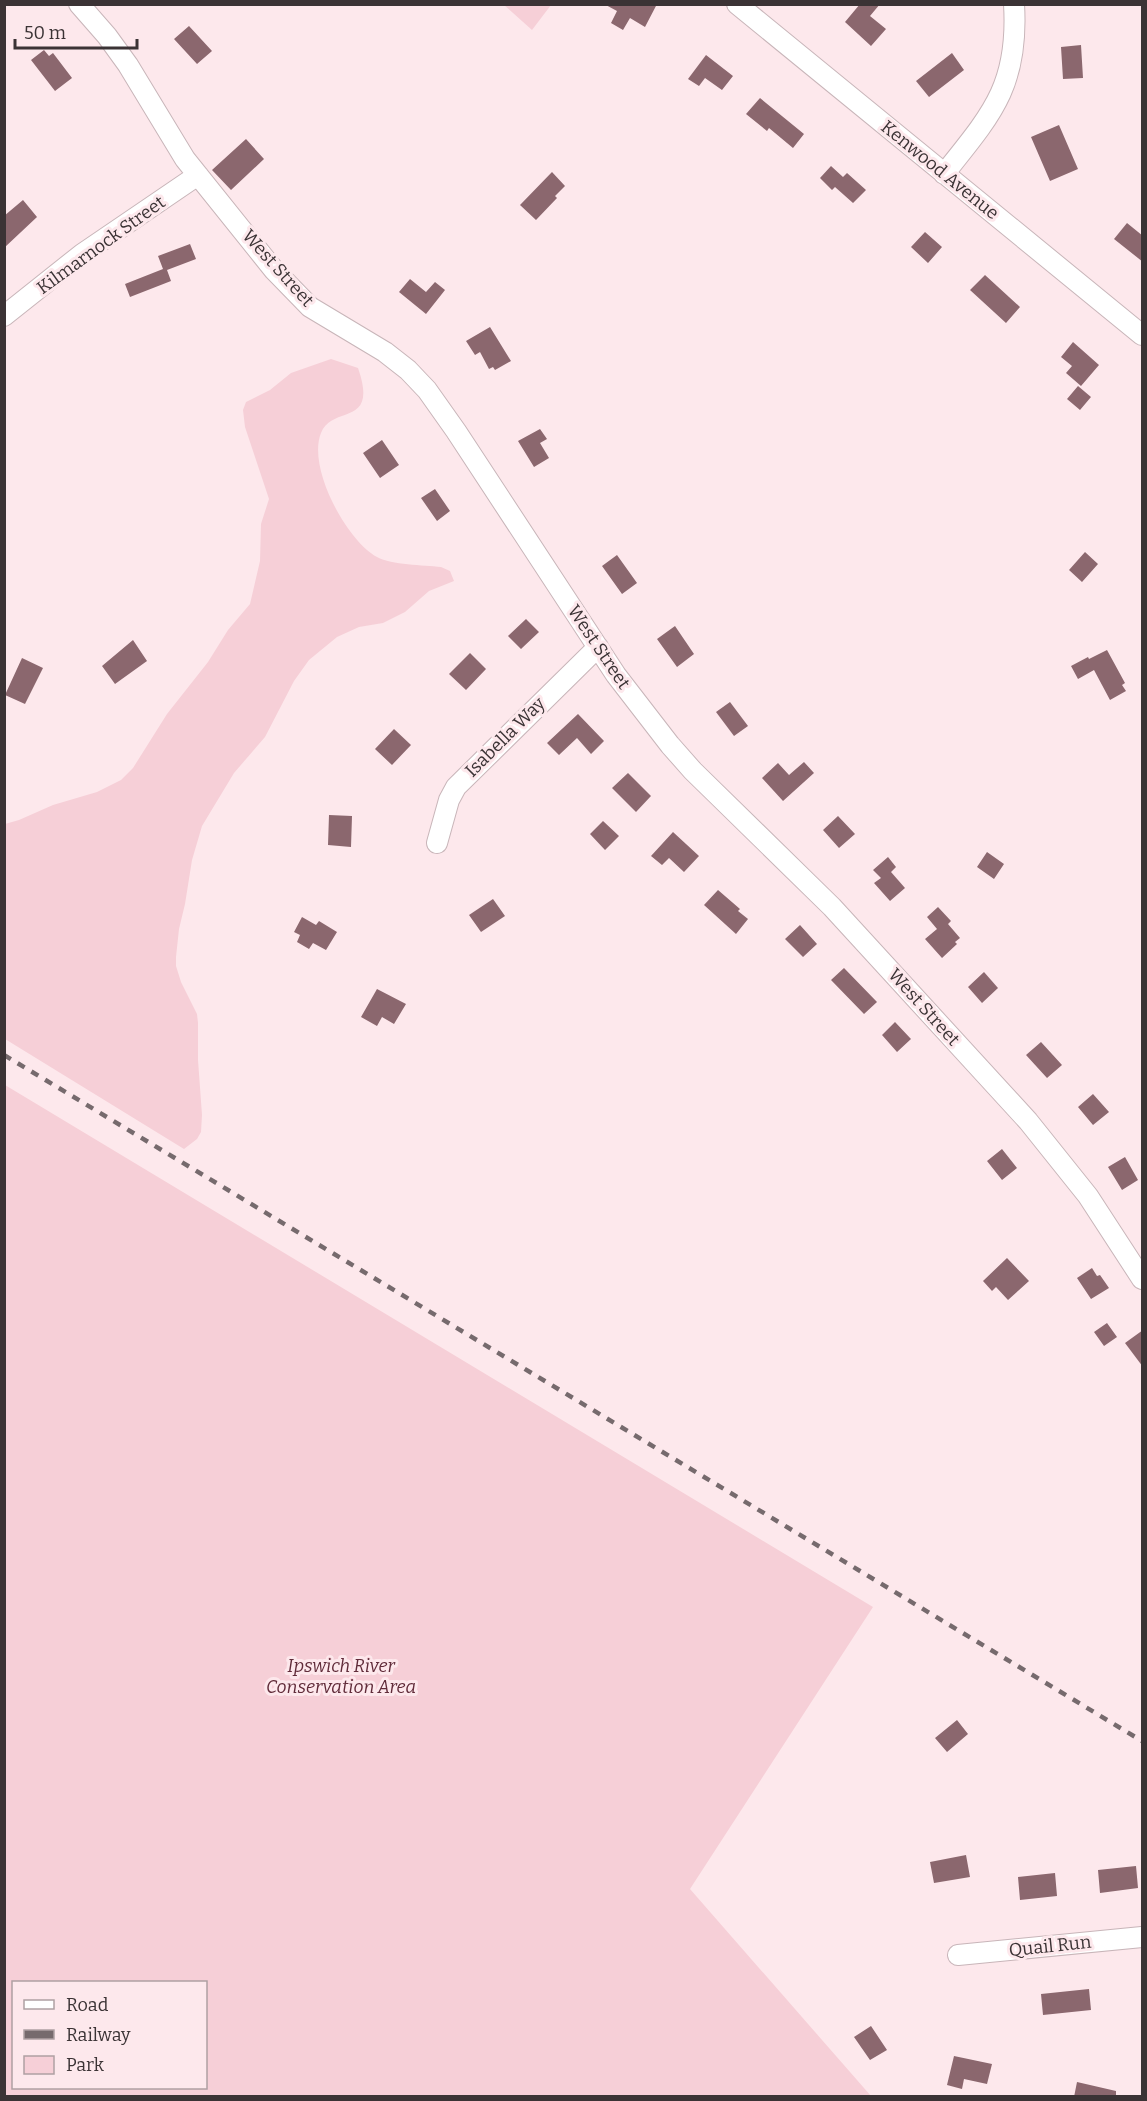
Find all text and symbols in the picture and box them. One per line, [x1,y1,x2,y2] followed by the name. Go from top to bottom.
[15,12,136,50] scale bar
[24,22,66,44] text: 50 m
[877,116,1003,224] street label: Kenwood Avenue
[33,191,170,299] street label: Kilmarnock Street
[238,225,319,312] street label: West Street
[563,601,635,694] street label: West Street
[460,692,550,782] street label: Isabella Way
[884,964,965,1051] street label: West Street
[266,1655,416,1698] park label: Ipswich River Conservation Area
[1008,1931,1093,1961] street label: Quail Run
[12,1981,207,2089] legend
[66,1994,109,2016] text: Road
[66,2024,131,2046] text: Railway
[66,2054,105,2076] text: Park

